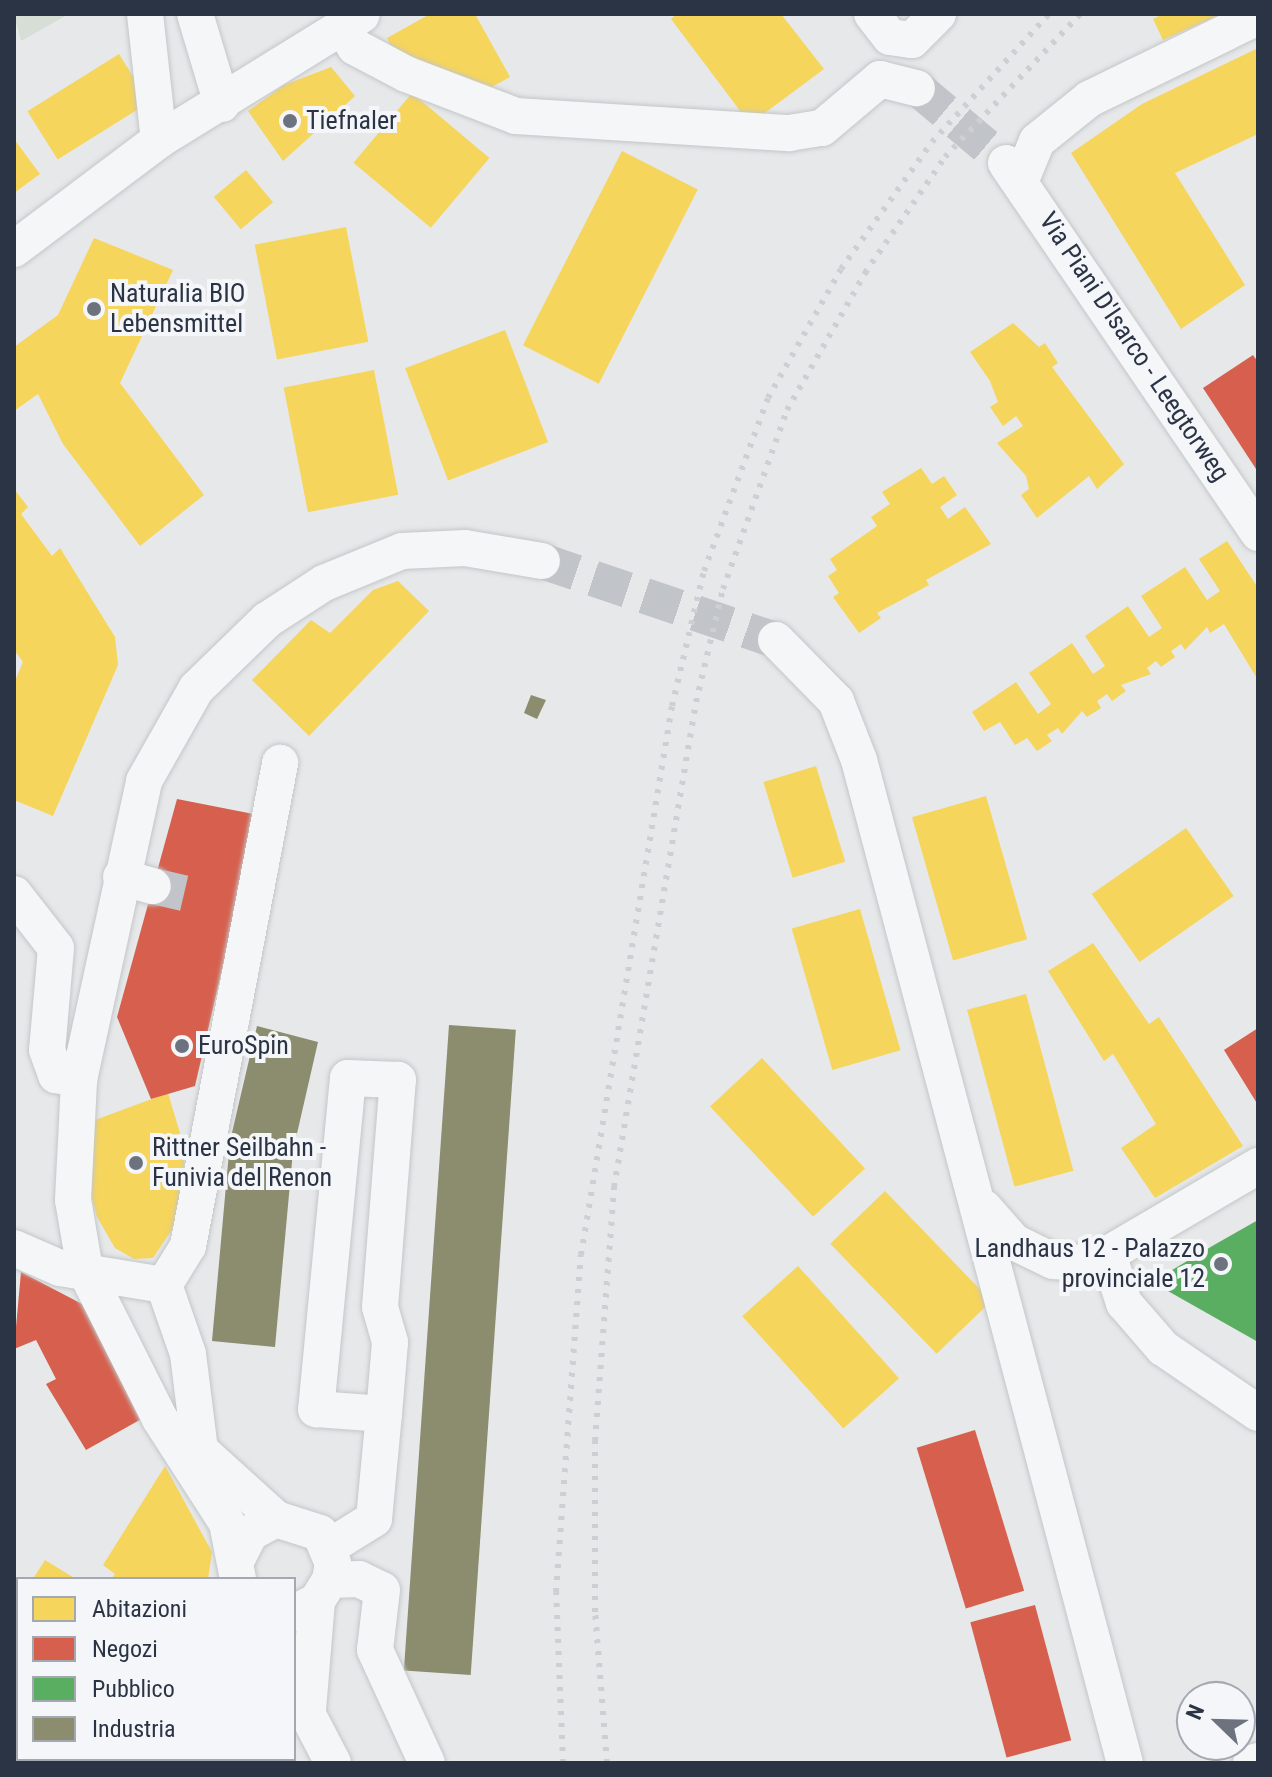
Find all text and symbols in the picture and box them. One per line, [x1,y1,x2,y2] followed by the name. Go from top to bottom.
[306,105,397,137] place label: Tiefnaler
[281,112,299,130] marker: Tiefnaler
[1032,207,1236,487] street label: Via Piani D'Isarco - Leegtorweg
[110,278,245,340] place label: Naturalia BIO Lebensmittel
[85,300,103,318] marker: Naturalia BIO Lebensmittel
[198,1030,289,1062] place label: EuroSpin
[173,1037,191,1055] marker: EuroSpin
[152,1132,332,1194] place label: Rittner Seilbahn - Funivia del Renon
[127,1154,145,1172] marker: Rittner Seilbahn - Funivia del Renon
[974,1233,1205,1294] place label: Landhaus 12 - Palazzo provinciale 12
[1212,1255,1230,1273] marker: Landhaus 12 - Palazzo provinciale 12
[16,1577,296,1761] legend
[92,1595,187,1623] text: Abitazioni
[92,1635,158,1663] text: Negozi
[92,1675,175,1703] text: Pubblico
[1176,1681,1256,1761] north arrow
[1181,1701,1209,1723] text: N
[92,1715,176,1743] text: Industria

